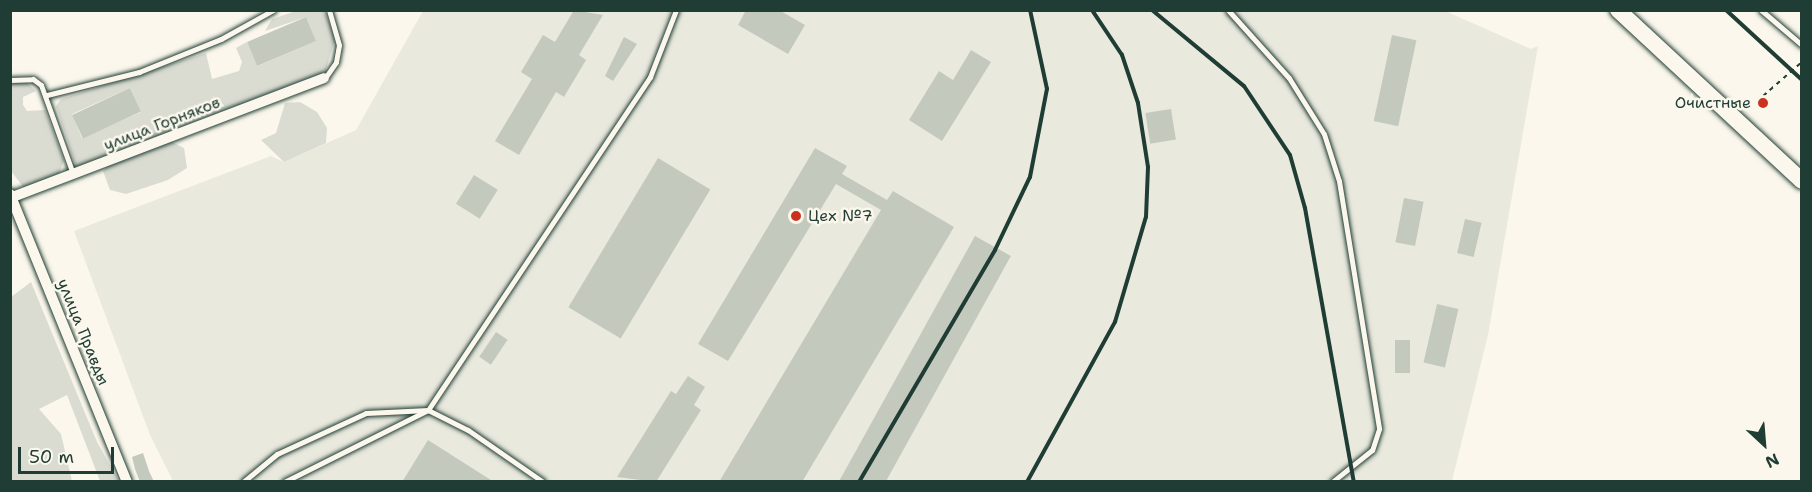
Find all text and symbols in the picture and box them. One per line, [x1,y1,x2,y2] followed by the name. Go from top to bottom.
[101,93,223,155] street label: улица Горняков
[1675,93,1751,113] place label: Очистные
[1756,96,1770,110] marker: Очистные
[808,206,873,226] place label: Цех №7
[789,209,803,223] marker: Цех №7
[53,276,113,388] street label: улица Правды
[1734,414,1794,474] north arrow
[21,435,117,473] scale bar
[29,445,74,469] text: 50 m
[1762,448,1782,473] text: N

